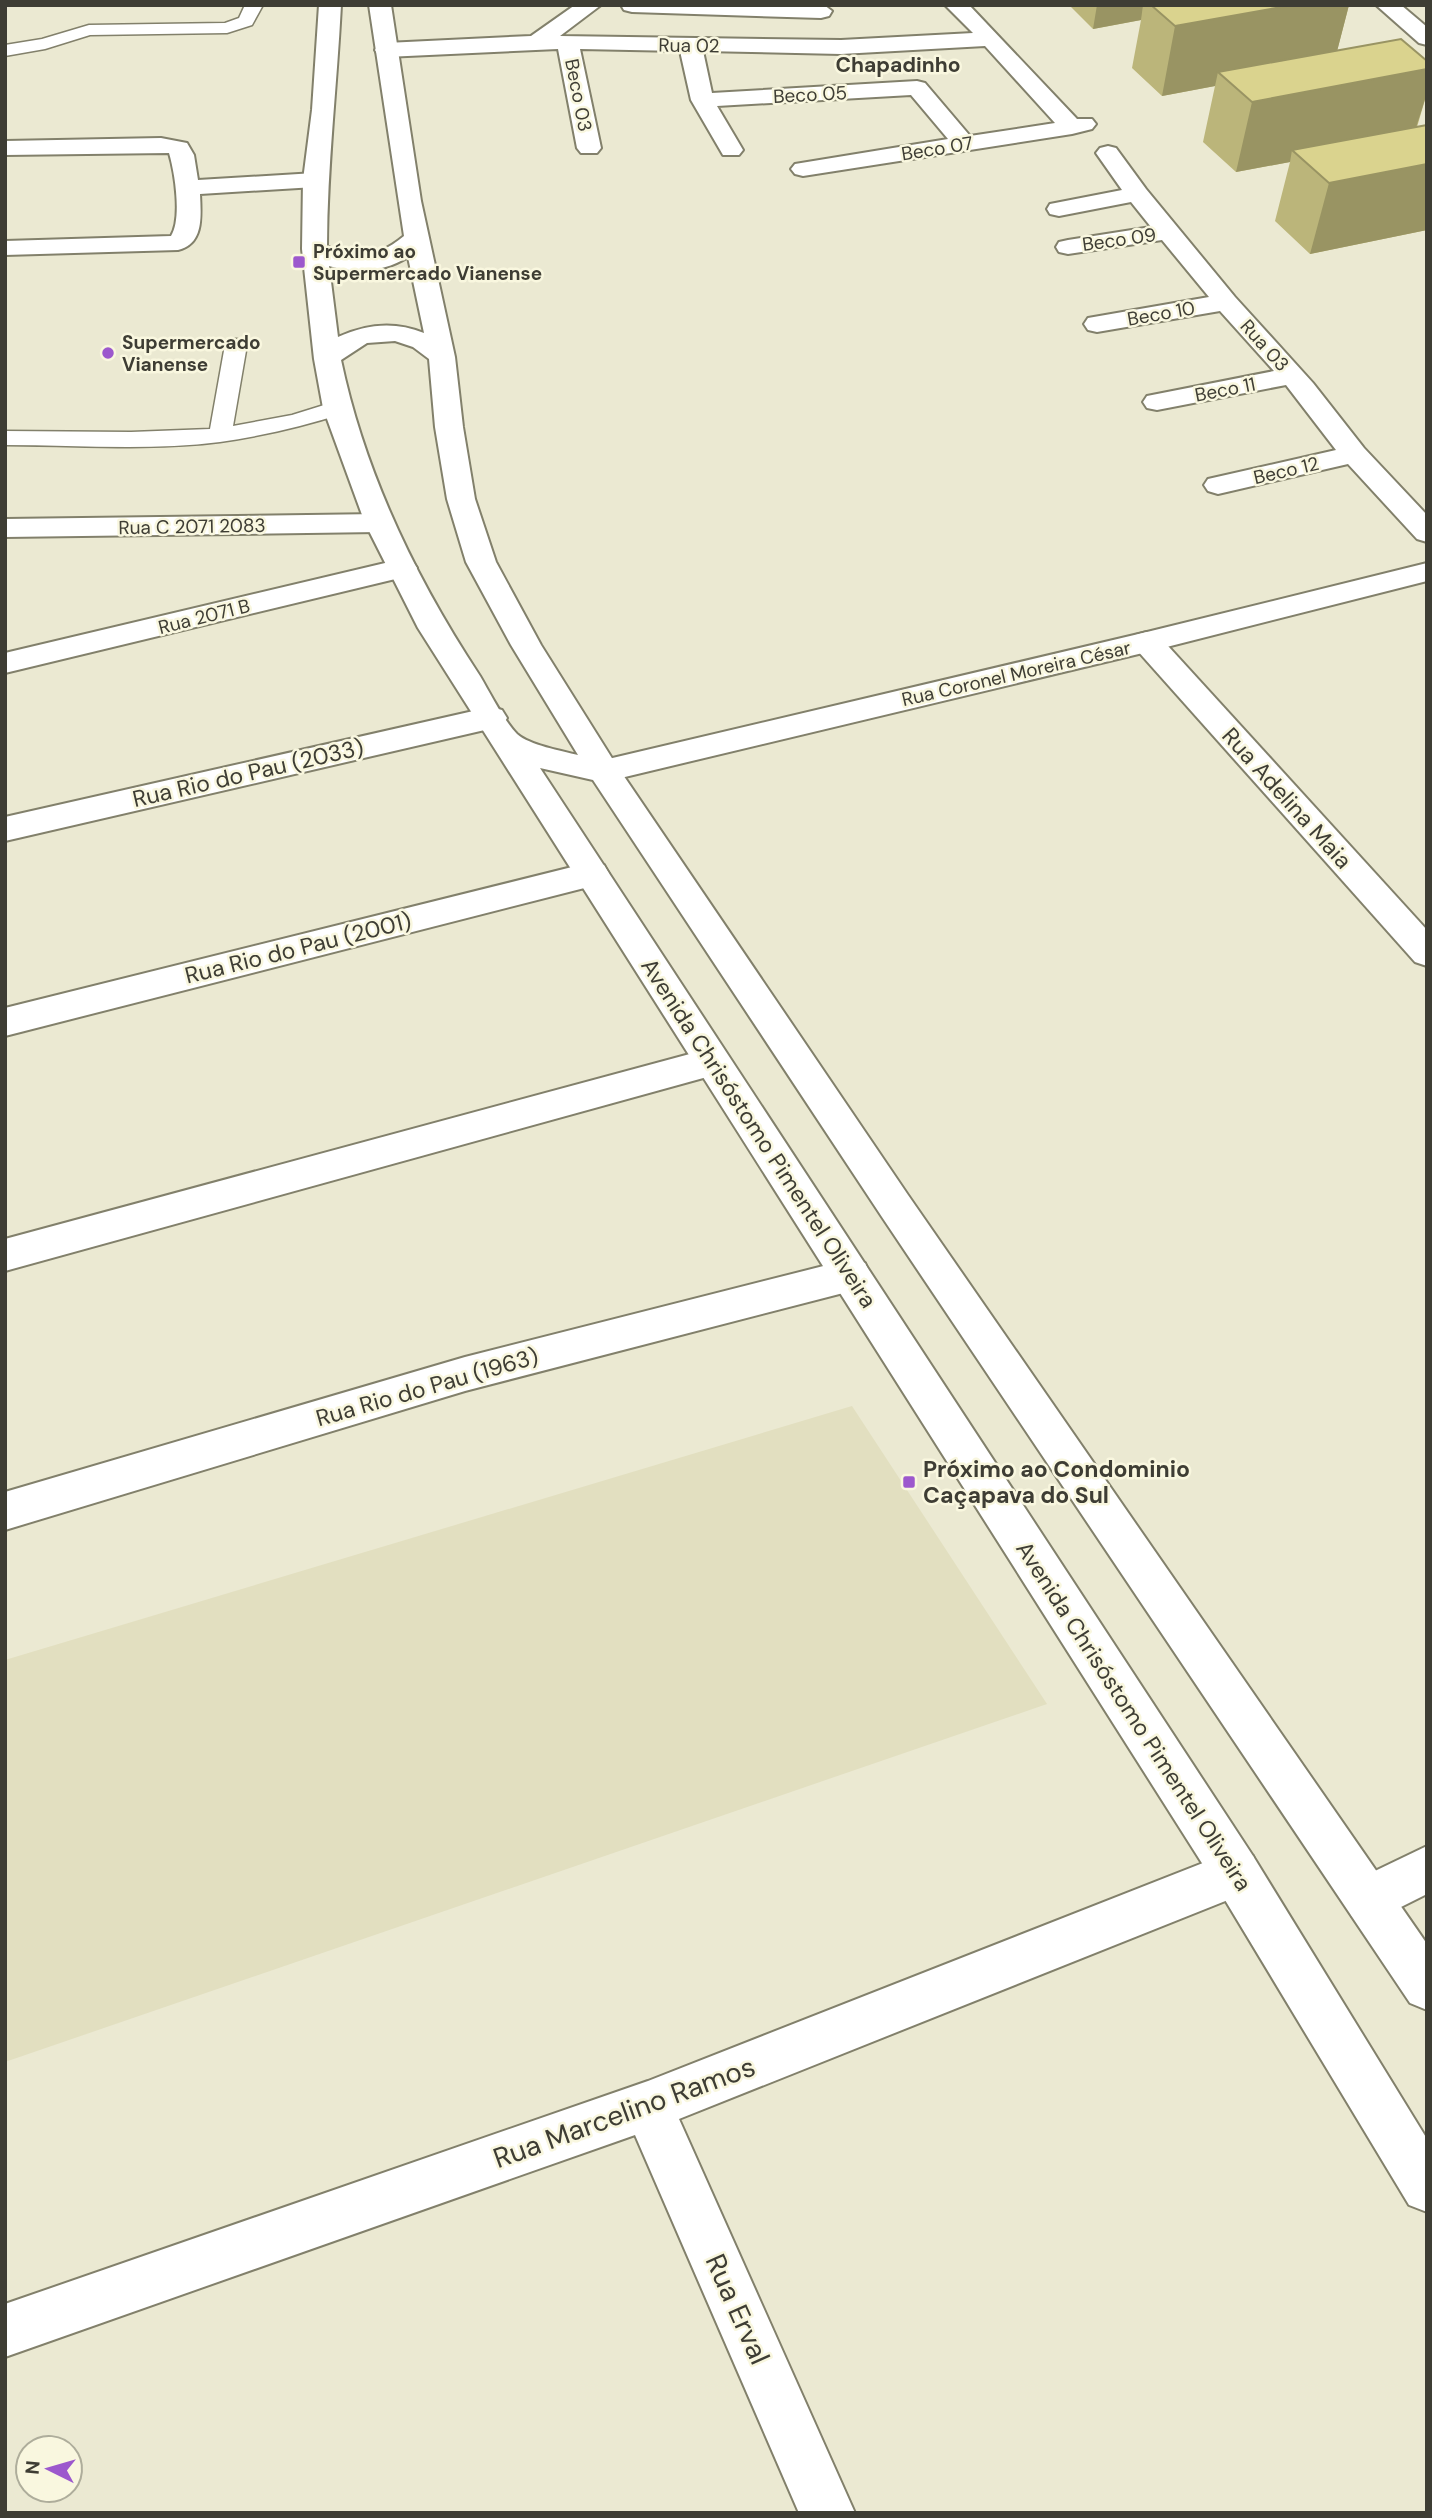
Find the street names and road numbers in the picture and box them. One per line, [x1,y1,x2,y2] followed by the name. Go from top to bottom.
[658,32,720,59] street label: Rua 02
[559,57,598,134] street label: Beco 03
[772,80,848,109] street label: Beco 05
[899,130,975,166] street label: Beco 07
[1081,222,1158,257] street label: Beco 09
[1125,295,1197,332] street label: Beco 10
[1235,314,1295,377] street label: Rua 03
[1193,371,1258,408] street label: Beco 11
[1251,451,1321,490] street label: Beco 12
[118,513,266,540] street label: Rua C 2071 2083
[156,593,253,640] street label: Rua 2071 B
[899,635,1133,712] street label: Rua Coronel Moreira César
[1216,721,1358,875] street label: Rua Adelina Maia
[129,732,367,814] street label: Rua Rio do Pau (2033)
[182,905,414,991] street label: Rua Rio do Pau (2001)
[634,952,884,1314] street label: Avenida Chrisóstomo Pimentel Oliveira
[312,1341,542,1433] street label: Rua Rio do Pau (1963)
[1009,1535,1259,1897] street label: Avenida Chrisóstomo Pimentel Oliveira
[488,2048,760,2177] street label: Rua Marcelino Ramos
[697,2248,778,2370] street label: Rua Erval

